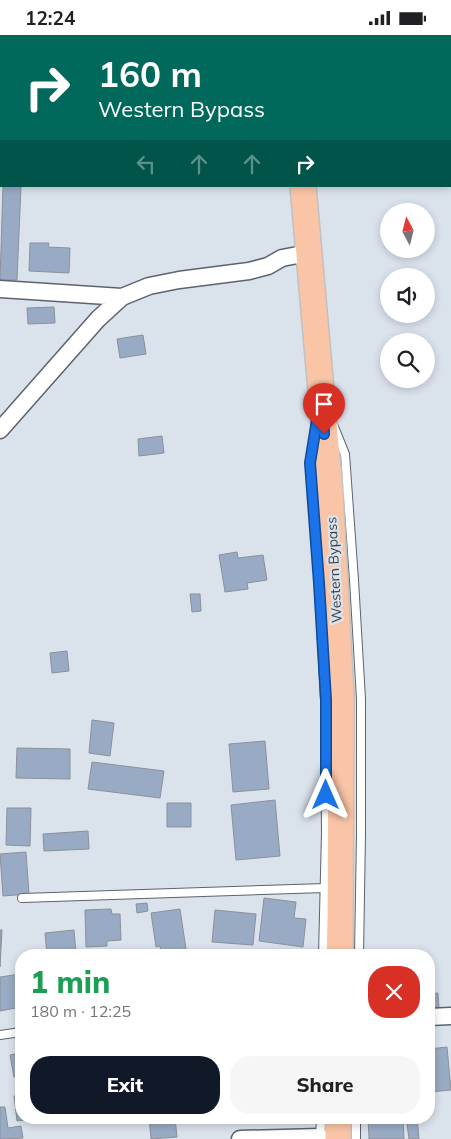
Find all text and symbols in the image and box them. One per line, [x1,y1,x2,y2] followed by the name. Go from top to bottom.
[25,6,75,30] text: 12:24
[98,52,202,96] text: 160 m
[15,55,80,120] icon: right
[98,95,265,123] text: Western Bypass
[132,150,160,178] icon: left
[185,150,213,178] icon: ahead
[238,150,266,178] icon: ahead
[291,150,319,178] icon: right
[380,203,435,257] north arrow
[380,203,435,388] map controls
[380,268,435,323] button: sound
[380,333,435,388] button: search
[303,383,345,434] pin
[310,390,338,418] icon: arrive
[322,516,346,624] street label: Western Bypass
[299,768,351,820] position arrow
[30,963,110,1001] text: 1 min
[368,966,420,1018] button: close
[30,1001,131,1021] text: 180 m · 12:25
[30,1056,220,1114] button: Exit
[230,1056,420,1114] button: Share

